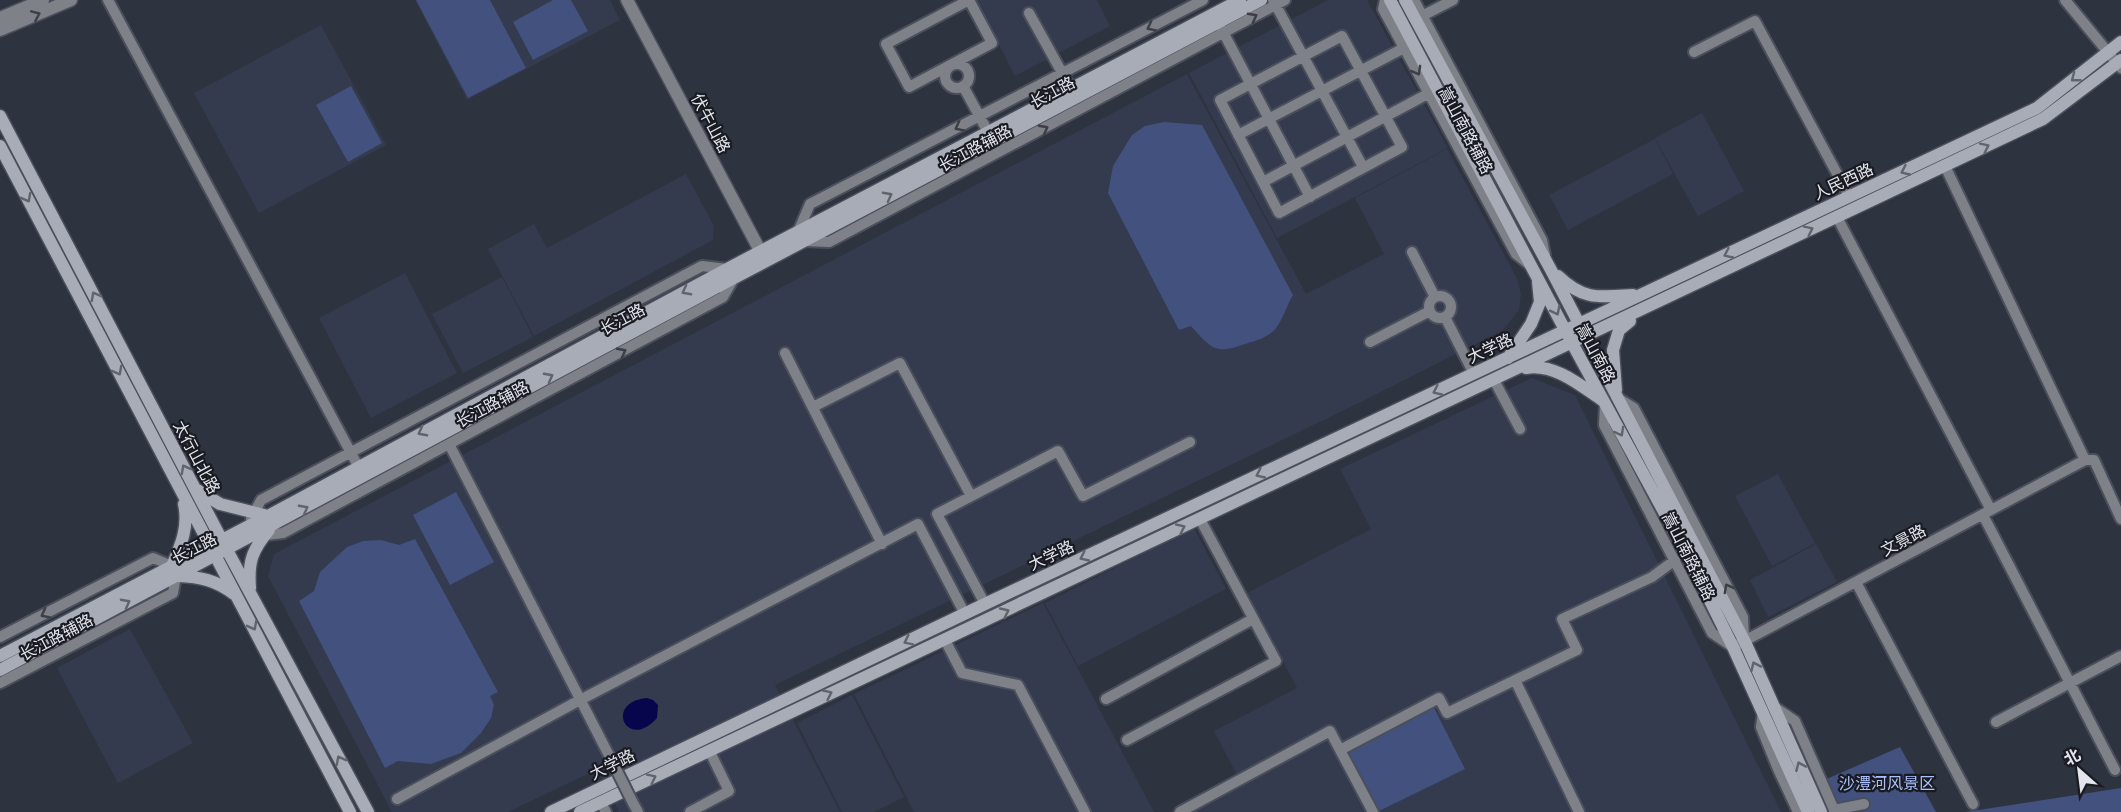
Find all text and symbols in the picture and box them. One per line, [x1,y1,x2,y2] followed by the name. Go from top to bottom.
[29,10,40,22] one-way arrow
[1247,13,1257,24] one-way arrow
[1146,20,1157,31] one-way arrow
[1410,65,1421,75] one-way arrow
[2071,71,2082,82] one-way arrow
[1026,72,1077,111] street label: 长江路
[1436,83,1497,177] street label: 嵩山南路辅路
[688,90,735,155] street label: 伏牛山路
[935,120,1015,175] street label: 长江路辅路
[955,120,965,131] one-way arrow
[1037,124,1048,136] one-way arrow
[1979,142,1990,154] one-way arrow
[1810,158,1876,203] street label: 人民西路
[1900,163,1911,175] one-way arrow
[20,192,31,202] one-way arrow
[882,192,893,203] one-way arrow
[1803,226,1814,238] one-way arrow
[1724,246,1735,258] one-way arrow
[682,284,693,295] one-way arrow
[91,292,102,303] one-way arrow
[596,299,647,338] street label: 长江路
[1549,305,1560,316] one-way arrow
[1573,320,1620,385] street label: 嵩山南路
[1464,329,1516,366] street label: 大学路
[615,347,626,359] one-way arrow
[110,365,122,376] one-way arrow
[543,373,554,384] one-way arrow
[452,376,532,431] street label: 长江路辅路
[1432,384,1443,396] one-way arrow
[170,417,225,497] street label: 太行山北路
[417,425,428,436] one-way arrow
[1613,425,1624,436] one-way arrow
[181,465,192,475] one-way arrow
[1256,467,1267,479] one-way arrow
[297,505,308,516] one-way arrow
[1659,509,1720,603] street label: 嵩山南路辅路
[1877,520,1928,559] street label: 文景路
[1175,523,1186,535] one-way arrow
[168,528,219,567] street label: 长江路
[1025,536,1077,573] street label: 大学路
[1079,550,1090,562] one-way arrow
[1724,583,1735,594] one-way arrow
[119,599,130,610] one-way arrow
[41,607,51,618] one-way arrow
[999,607,1010,619] one-way arrow
[16,609,96,664] street label: 长江路辅路
[246,620,257,630] one-way arrow
[903,634,914,646] one-way arrow
[1751,661,1763,672] one-way arrow
[822,690,833,702] one-way arrow
[2049,740,2109,800] north arrow
[586,744,638,783] street label: 大学路
[2060,744,2083,768] text: 北
[336,756,347,767] one-way arrow
[1795,761,1807,772] one-way arrow
[646,773,657,785] one-way arrow
[1839,773,1935,792] park label: 沙澧河风景区

